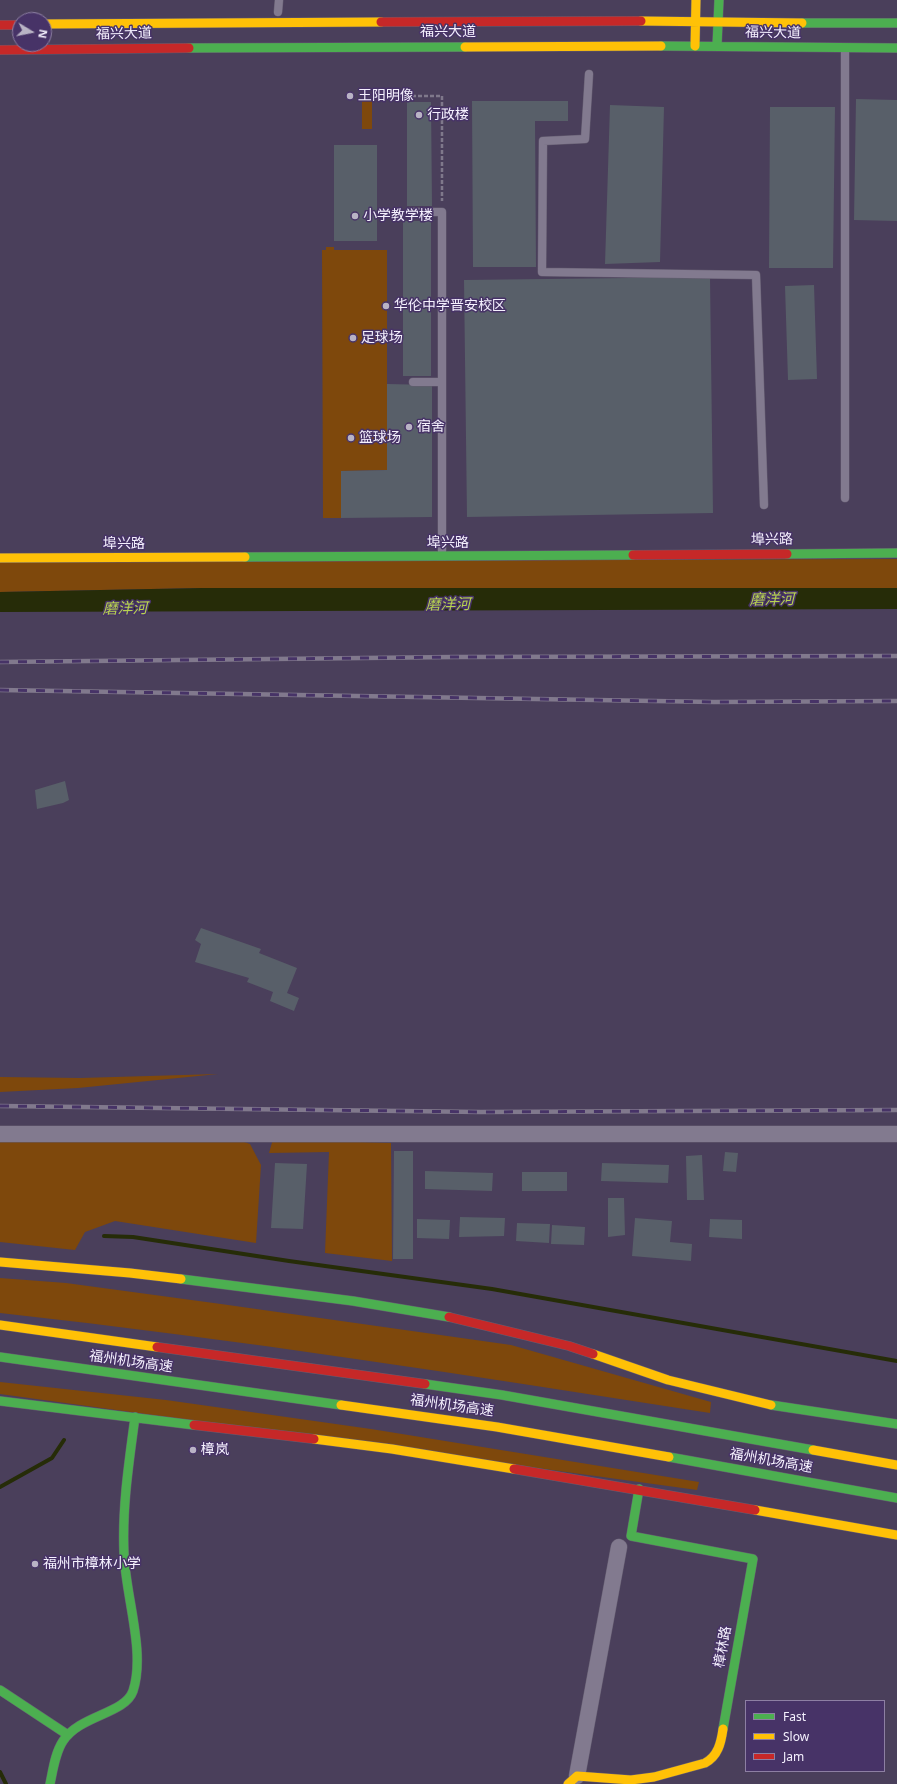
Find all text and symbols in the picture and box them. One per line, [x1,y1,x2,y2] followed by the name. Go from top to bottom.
[12,12,52,52] north arrow
[420,24,476,40] street label: 福兴大道
[745,24,801,42] street label: 福兴大道
[96,25,152,43] street label: 福兴大道
[35,28,51,40] text: N
[358,88,414,104] place label: 王阳明像
[345,91,355,101] marker: 王阳明像
[427,107,469,123] place label: 行政楼
[414,110,424,120] marker: 行政楼
[363,208,433,224] place label: 小学教学楼
[350,211,360,221] marker: 小学教学楼
[394,298,506,314] place label: 华伦中学晋安校区
[381,301,391,311] marker: 华伦中学晋安校区
[361,330,403,346] place label: 足球场
[348,333,358,343] marker: 足球场
[417,419,445,435] place label: 宿舍
[404,422,414,432] marker: 宿舍
[359,430,401,446] place label: 篮球场
[346,433,356,443] marker: 篮球场
[751,531,793,549] street label: 埠兴路
[427,535,469,551] street label: 埠兴路
[103,536,145,552] street label: 埠兴路
[749,591,795,609] water label: 磨洋河
[425,596,471,614] water label: 磨洋河
[102,600,148,618] water label: 磨洋河
[88,1348,174,1376] street label: 福州机场高速
[409,1392,495,1420] street label: 福州机场高速
[201,1442,229,1458] place label: 樟岚
[188,1445,198,1455] marker: 樟岚
[728,1445,814,1477] street label: 福州机场高速
[43,1556,141,1572] place label: 福州市樟林小学
[30,1559,40,1569] marker: 福州市樟林小学
[711,1625,735,1669] street label: 樟林路
[745,1700,885,1772] legend
[783,1708,806,1725] text: Fast
[783,1728,809,1745] text: Slow
[783,1748,804,1765] text: Jam

